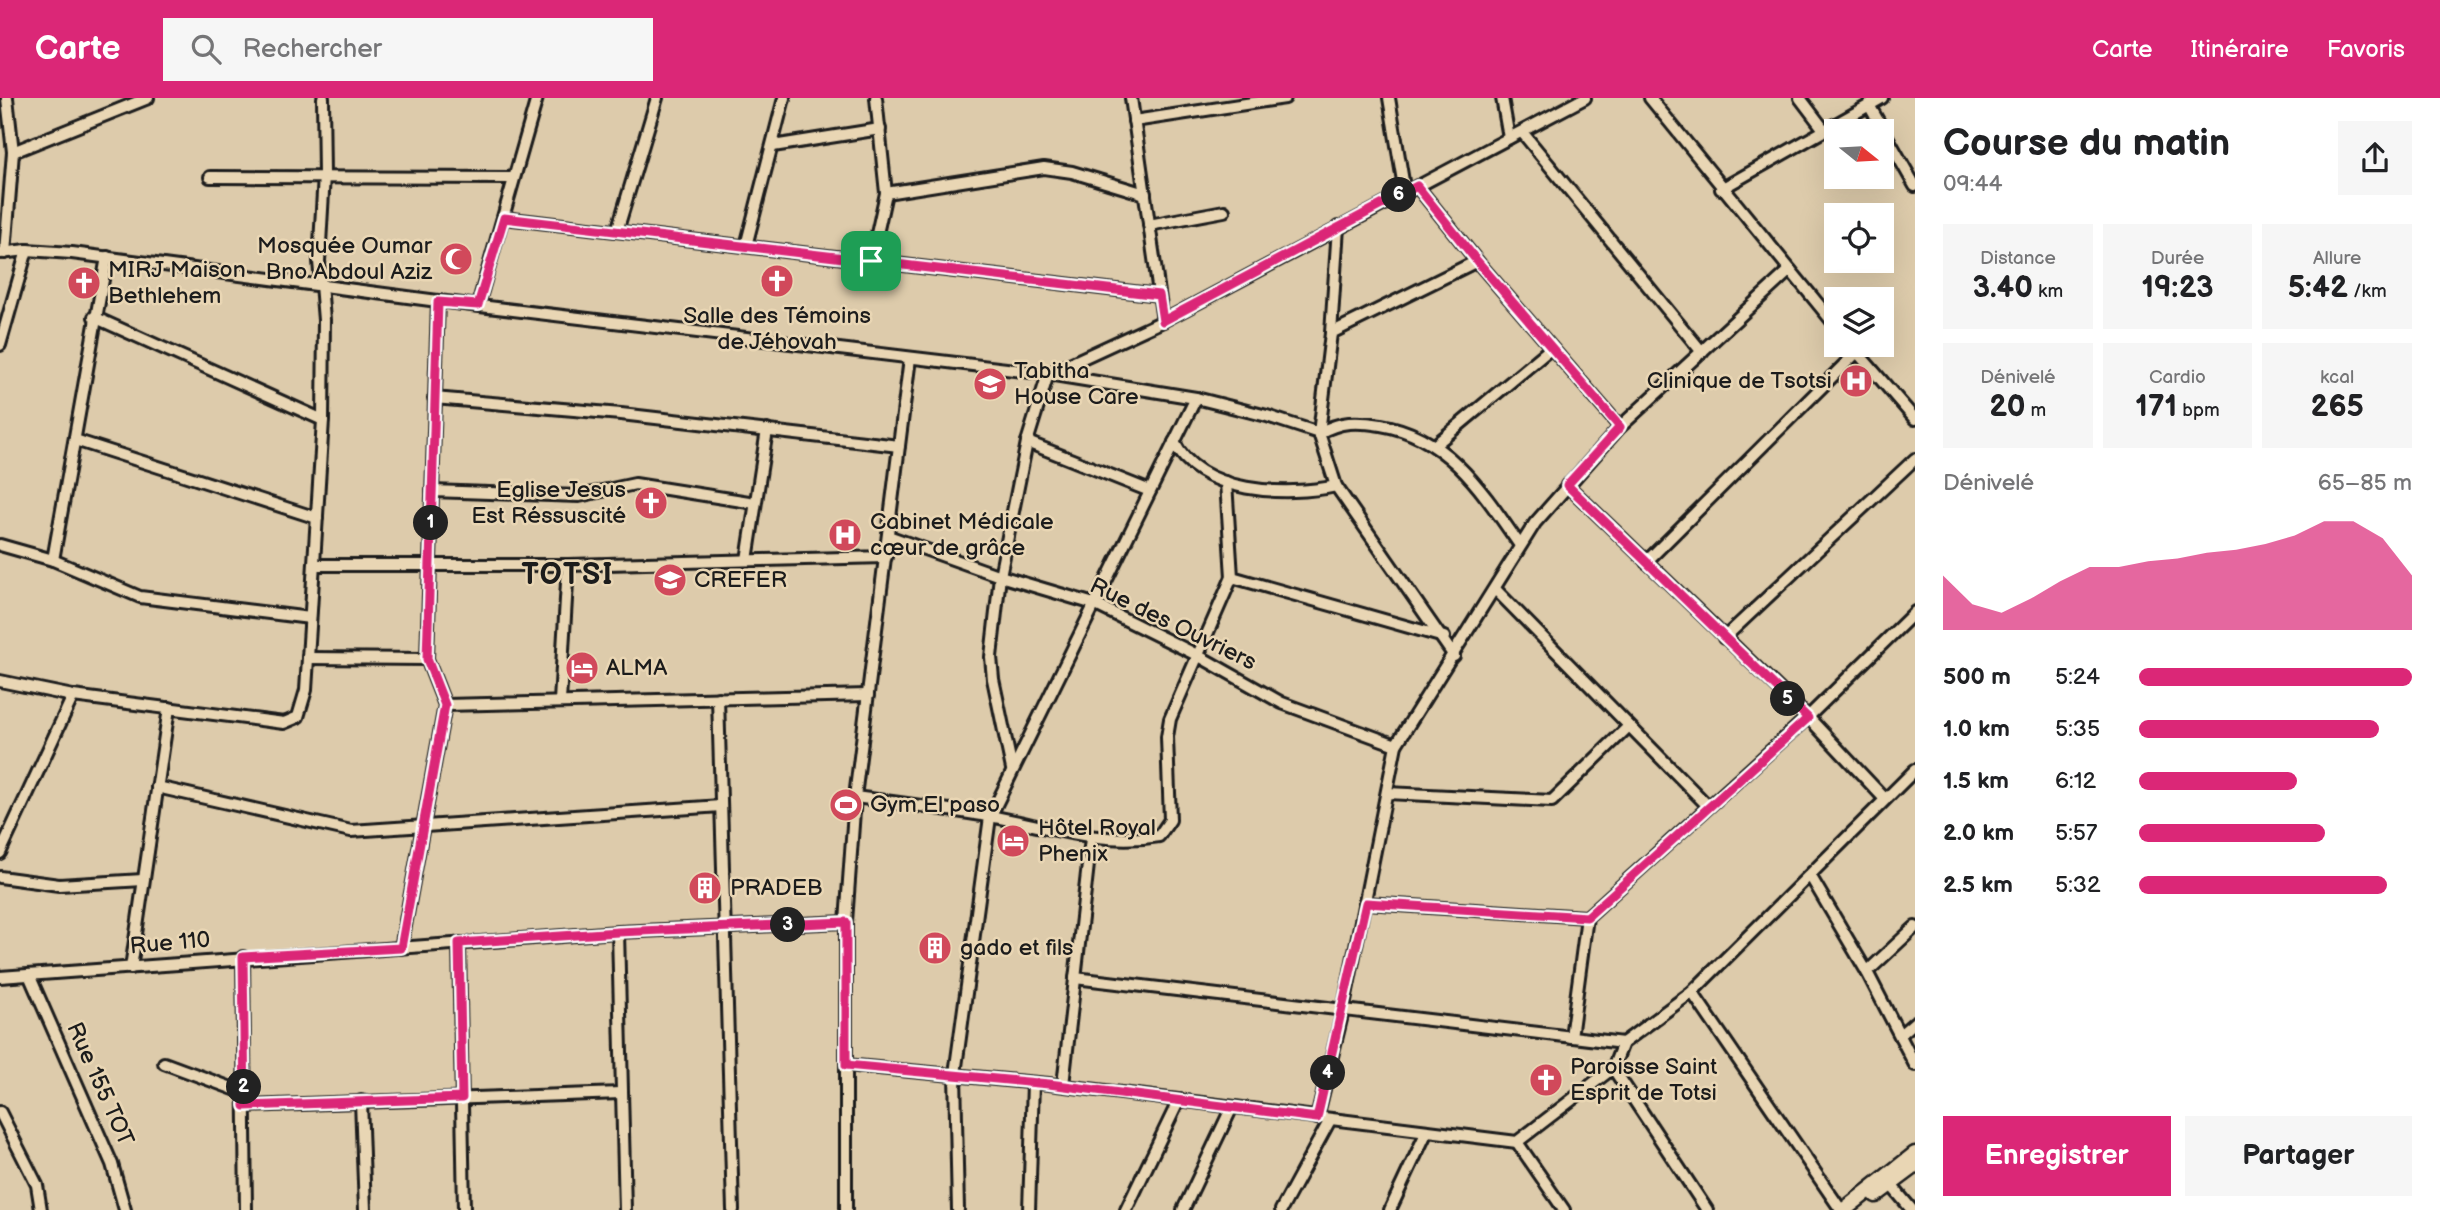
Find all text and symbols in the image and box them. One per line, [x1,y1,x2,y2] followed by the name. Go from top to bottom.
[163,18,653,81] search box
[35,29,121,69] text: Carte
[187,30,225,68] icon: search
[243,34,382,65] text: Rechercher
[2092,35,2153,64] text: Carte
[2191,35,2289,64] text: Itinéraire
[2327,35,2405,64] text: Favoris
[1824,119,1894,189] north arrow
[1824,119,1894,357] map controls
[1943,121,2230,166] text: Course du matin
[2338,121,2412,195] button: share
[1943,170,2003,198] text: 09:44
[1382,178,1416,212] pin: 6
[1393,183,1404,206] text: 6
[1824,203,1894,273] button: locate
[841,231,901,291] pin
[257,232,433,286] place label: Mosquée Oumar Bno Abdoul Aziz
[437,240,475,278] mosque icon: Mosquée Oumar Bno Abdoul Aziz
[852,242,890,280] icon: arrive
[1980,247,2056,270] text: Distance
[2151,247,2204,270] text: Durée
[2313,247,2361,270] text: Allure
[108,256,246,310] place label: MIRJ Maison Bethlehem
[758,262,796,300] church icon: Salle des Témoins de Jéhovah
[65,264,103,302] church icon: MIRJ Maison Bethlehem
[1973,270,2033,306] text: 3.40
[2141,270,2214,306] text: 19:23
[2288,270,2348,306] text: 5:42
[2033,280,2063,303] text: km
[2348,280,2387,303] text: /km
[1824,287,1894,357] button: layers
[683,302,871,356] place label: Salle des Témoins de Jéhovah
[1014,357,1139,411] place label: Tabitha House Care
[1837,362,1875,400] hospital icon: Clinique de Tsotsi
[971,365,1009,403] school or university icon: Tabitha House Care
[1980,366,2055,389] text: Dénivelé
[2149,366,2206,389] text: Cardio
[2320,366,2354,389] text: kcal
[1647,367,1832,395] place label: Clinique de Tsotsi
[1989,389,2025,425] text: 20
[2135,389,2177,425] text: 171
[2310,389,2364,425] text: 265
[2025,399,2046,422] text: m
[2177,399,2220,422] text: bpm
[1943,469,2034,497] text: Dénivelé
[2318,469,2412,497] text: 65–85 m
[471,476,626,530] place label: Eglise Jesus Est Réssuscité
[632,484,670,522] church icon: Eglise Jesus Est Réssuscité
[414,506,448,540] pin: 1
[870,508,1054,562] place label: Cabinet Médicale cœur de grâce
[427,511,435,534] text: 1
[826,516,864,554] hospital icon: Cabinet Médicale cœur de grâce
[521,557,615,593] district label: TOTSI
[651,561,689,599] school or university icon: CREFER
[694,566,787,594] place label: CREFER
[1085,572,1261,676] street label: Rue des Ouvriers
[563,649,601,687] hotel icon: ALMA
[606,654,668,682] place label: ALMA
[1943,663,2011,691] text: 500 m
[2055,663,2100,691] text: 5:24
[1770,682,1806,716] pin: 5
[1782,687,1793,710] text: 5
[1943,715,2010,743] text: 1.0 km
[2055,715,2100,743] text: 5:35
[1943,767,2009,795] text: 1.5 km
[2055,767,2096,795] text: 6:12
[827,786,865,824] sports icon: Gym El paso
[870,791,1000,819] place label: Gym El paso
[1038,814,1156,868] place label: Hôtel Royal Phenix
[1943,819,2014,847] text: 2.0 km
[2055,819,2097,847] text: 5:57
[994,822,1032,860] hotel icon: Hôtel Royal Phenix
[686,869,724,907] building icon: PRADEB
[1943,871,2013,899] text: 2.5 km
[2055,871,2101,899] text: 5:32
[730,874,823,902] place label: PRADEB
[770,908,806,942] pin: 3
[782,913,793,936] text: 3
[129,926,211,960] street label: Rue 110
[916,929,954,967] building icon: gado et fils
[960,934,1073,962] place label: gado et fils
[60,1018,140,1150] street label: Rue 155 TOT
[1570,1053,1717,1107] place label: Paroisse Saint Esprit de Totsi
[1310,1056,1346,1090] pin: 4
[1322,1061,1333,1084] text: 4
[1527,1061,1565,1099] church icon: Paroisse Saint Esprit de Totsi
[226,1070,262,1104] pin: 2
[238,1075,249,1098] text: 2
[1943,1116,2171,1196] button: Enregistrer
[2185,1116,2412,1196] button: Partager

